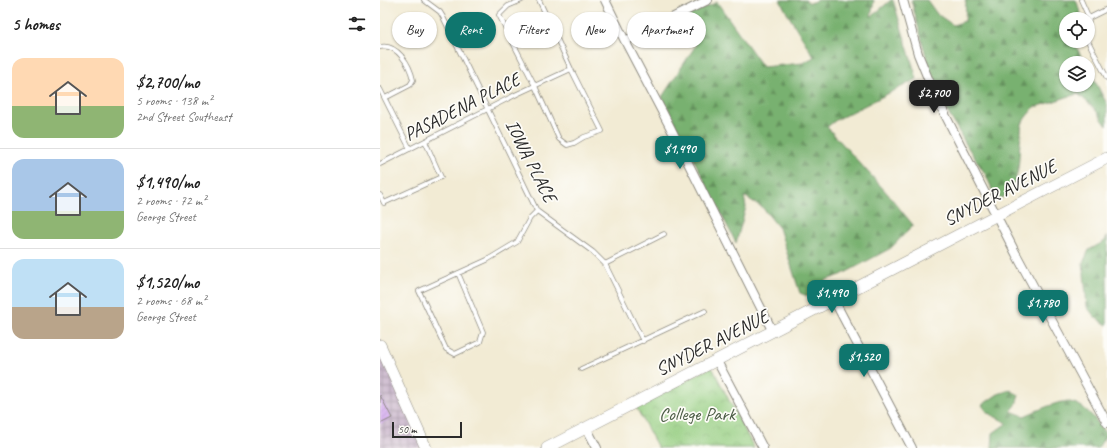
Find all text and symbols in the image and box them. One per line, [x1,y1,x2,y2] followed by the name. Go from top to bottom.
[392,12,437,48] chip: Buy
[445,12,496,48] chip: Rent
[504,12,563,48] chip: Filters
[571,12,619,48] chip: New
[627,12,706,48] chip: Apartment
[1059,12,1095,92] map controls
[1059,12,1095,48] button: locate
[346,13,368,35] icon: filters
[12,14,60,35] text: 5 homes
[1059,56,1095,92] button: layers
[400,66,526,146] street label: PASADENA PLACE
[136,72,199,93] text: $2,700/mo
[44,74,92,122] icon: home
[901,80,967,114] pin: $2,700
[918,85,950,101] text: $2,700
[136,93,212,109] text: 5 rooms · 138 m²
[136,109,232,125] text: 2nd Street Southeast
[500,116,563,209] street label: IOWA PLACE
[647,136,713,170] pin: $1,490
[664,141,696,157] text: $1,490
[940,153,1063,232] street label: SNYDER AVENUE
[136,172,199,193] text: $1,490/mo
[44,175,92,223] icon: home
[136,193,206,209] text: 2 rooms · 72 m²
[136,209,196,225] text: George Street
[136,272,199,293] text: $1,520/mo
[44,275,92,323] icon: home
[799,280,865,314] pin: $1,490
[816,285,848,301] text: $1,490
[1010,290,1076,324] pin: $1,780
[136,293,206,309] text: 2 rooms · 68 m²
[1027,295,1059,311] text: $1,780
[652,303,775,382] street label: SNYDER AVENUE
[136,309,196,325] text: George Street
[831,344,897,378] pin: $1,520
[848,349,880,365] text: $1,520
[659,402,736,426] park label: College Park
[392,420,462,439] scale bar
[398,422,417,436] text: 50 m

